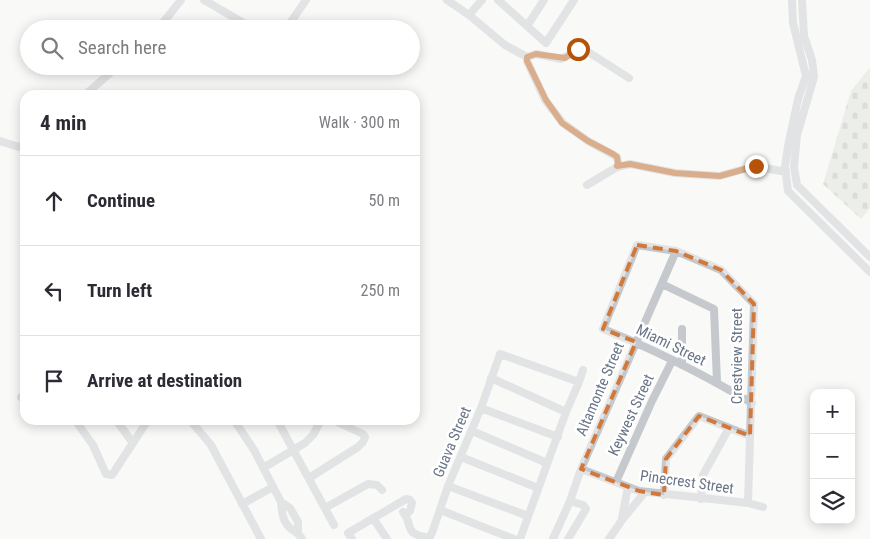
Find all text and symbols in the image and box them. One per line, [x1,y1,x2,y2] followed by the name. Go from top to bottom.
[20,20,420,75] search box
[38,34,66,62] icon: search
[78,36,166,59] text: Search here
[567,38,590,61] route start
[40,111,87,135] text: 4 min
[319,113,400,132] text: Walk · 300 m
[745,155,768,178] route end
[40,187,68,215] icon: ahead
[87,189,155,212] text: Continue
[368,191,400,210] text: 50 m
[40,277,68,305] icon: left
[87,279,152,302] text: Turn left
[361,281,400,300] text: 250 m
[728,308,746,404] street label: Crestview Street
[633,320,709,370] street label: Miami Street
[572,340,628,438] street label: Altamonte Street
[40,367,68,395] icon: arrive
[87,369,242,392] text: Arrive at destination
[604,371,658,459] street label: Keywest Street
[810,389,855,524] map controls
[810,389,855,434] button: +
[429,404,475,480] street label: Guava Street
[810,434,855,479] button: −
[639,467,735,497] street label: Pinecrest Street
[810,479,855,524] button: layers

